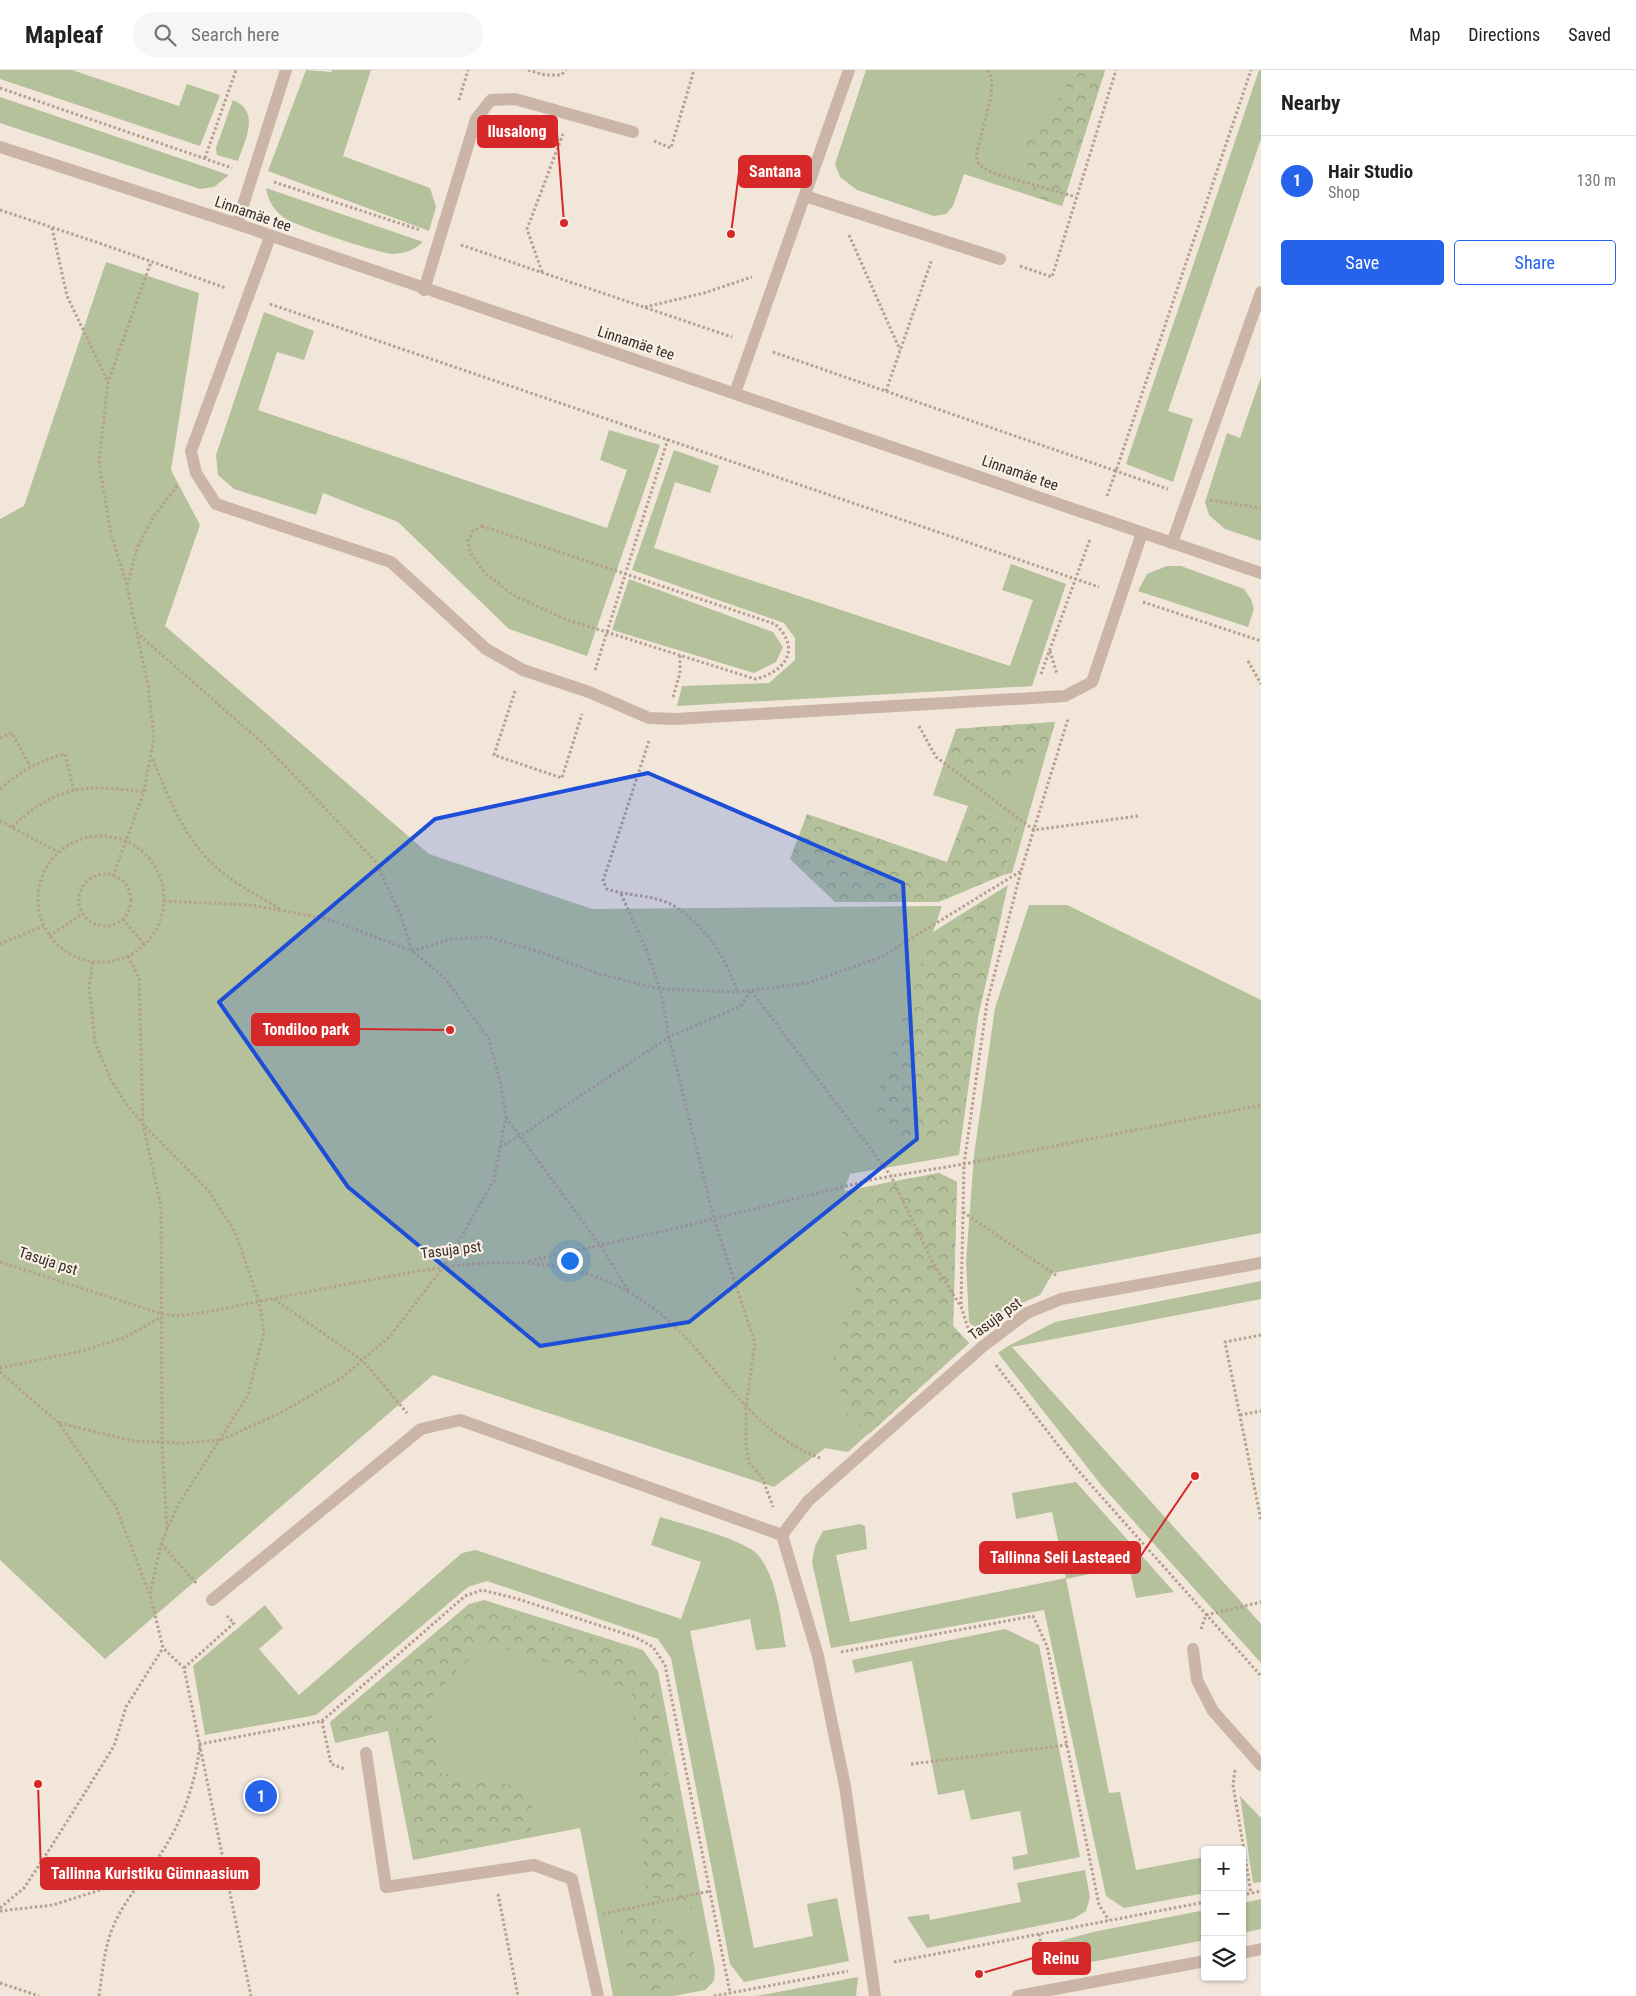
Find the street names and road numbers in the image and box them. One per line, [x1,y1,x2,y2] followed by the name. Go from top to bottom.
[212,193,294,235] street label: Linnamäe tee
[595,322,677,364] street label: Linnamäe tee
[979,452,1061,494] street label: Linnamäe tee
[420,1237,482,1263] street label: Tasuja pst
[16,1243,80,1279] street label: Tasuja pst
[965,1294,1025,1344] street label: Tasuja pst

